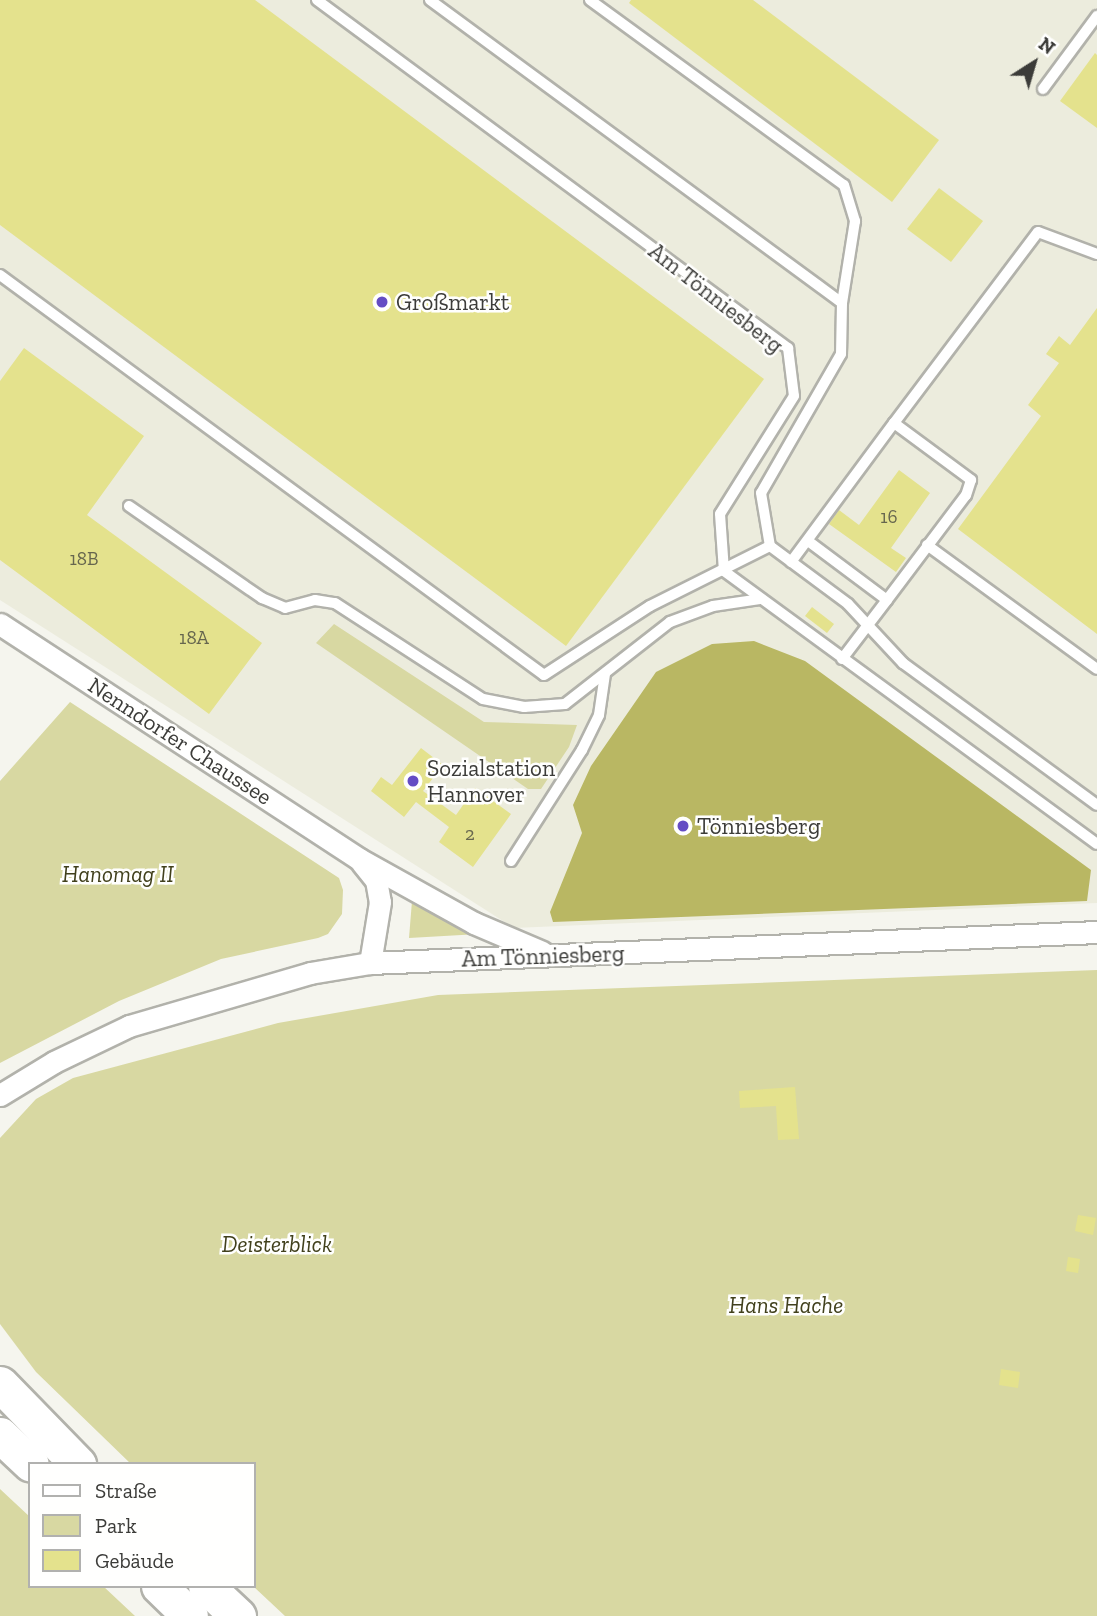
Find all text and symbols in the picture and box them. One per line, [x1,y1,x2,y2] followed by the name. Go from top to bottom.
[999,28,1069,98] north arrow
[1034,32,1060,59] text: N
[643,237,789,359] street label: Am Tönniesberg
[396,288,509,316] place label: Großmarkt
[374,294,390,310] marker: Großmarkt
[880,506,898,528] house number: 16
[69,548,99,570] house number: 18B
[179,627,209,649] house number: 18A
[83,671,277,811] street label: Nenndorfer Chaussee
[427,754,555,808] place label: Sozialstation Hannover
[405,773,421,789] marker: Sozialstation Hannover
[697,812,821,840] place label: Tönniesberg
[675,818,691,834] marker: Tönniesberg
[465,823,475,845] house number: 2
[62,860,174,888] park label: Hanomag II
[461,939,625,973] street label: Am Tönniesberg
[222,1230,332,1258] park label: Deisterblick
[729,1291,843,1319] park label: Hans Hache
[28,1462,256,1588] legend
[95,1478,157,1503] text: Straße
[95,1513,137,1538] text: Park
[95,1548,174,1573] text: Gebäude

